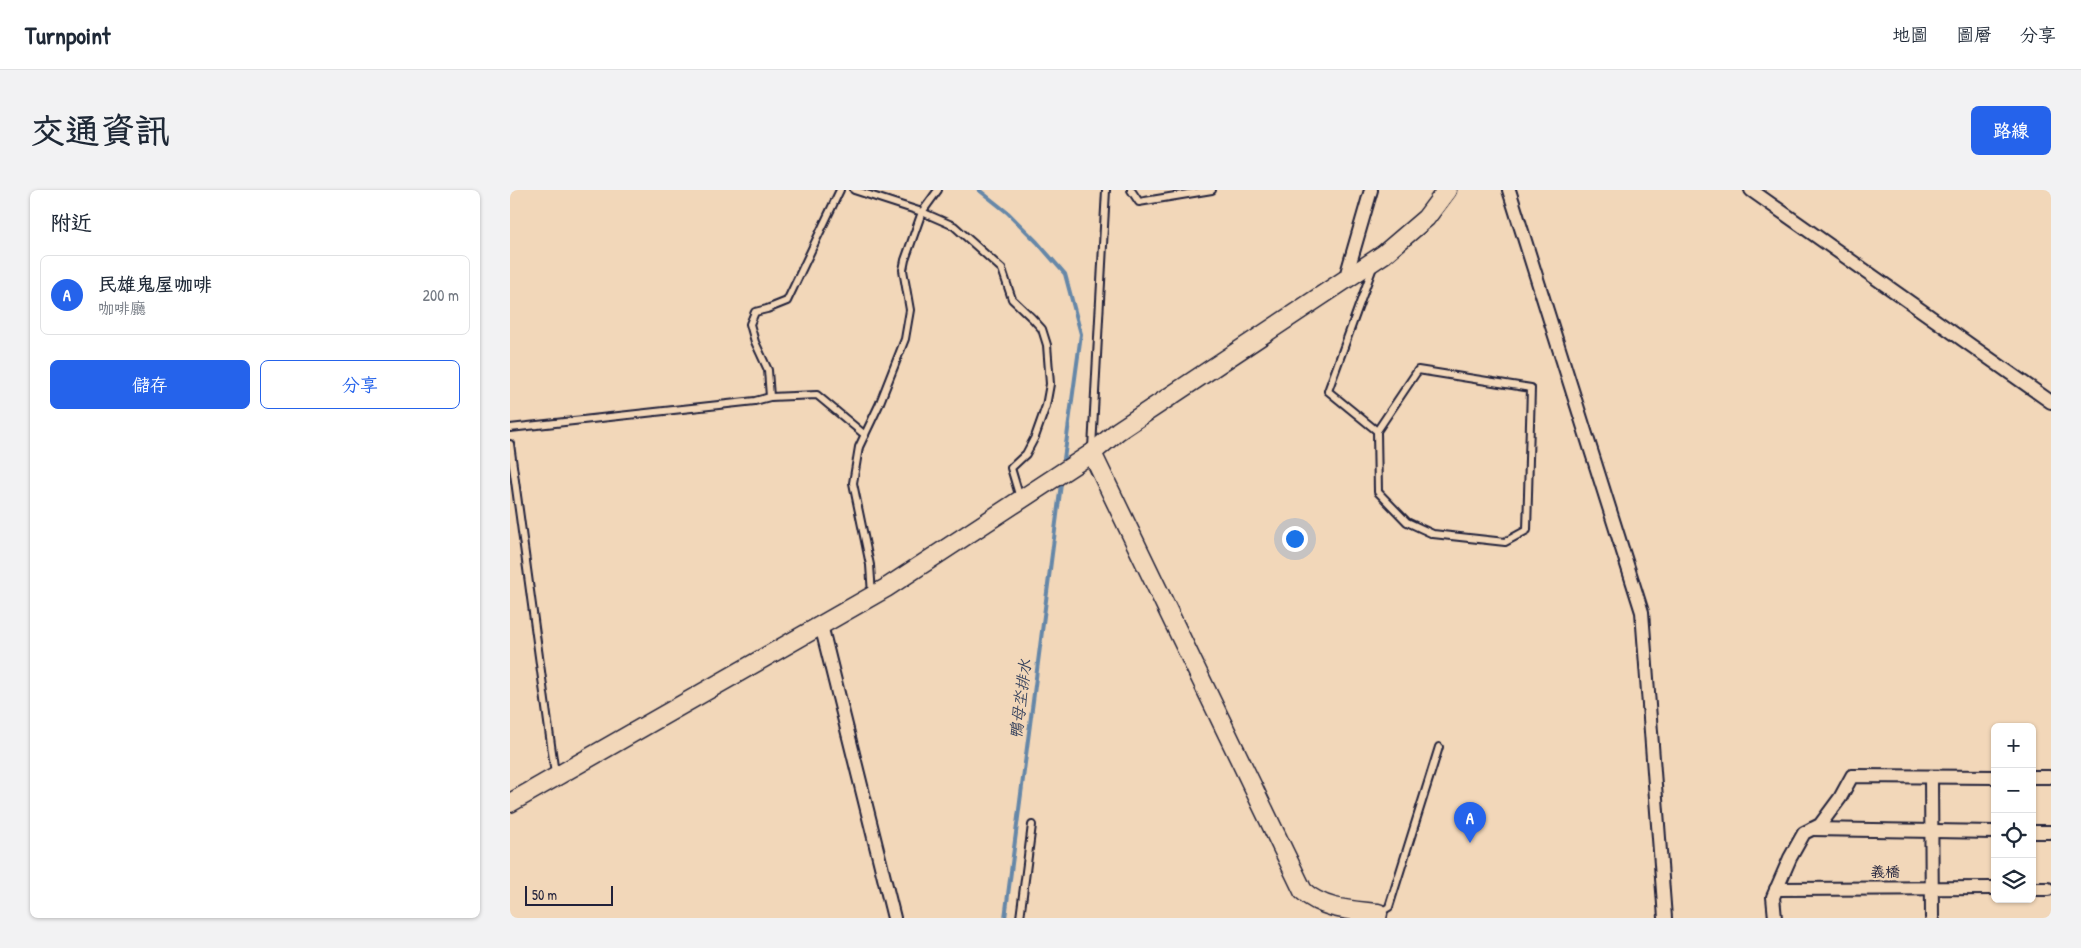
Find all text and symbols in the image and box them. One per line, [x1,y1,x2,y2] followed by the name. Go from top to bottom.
[25,19,110,51] text: Turnpoint
[1892,22,1928,47] text: 地圖
[1956,22,1992,47] text: 圖層
[2020,22,2056,47] text: 分享
[1971,106,2051,155] button: 路線
[30,107,170,154] text: 交通資訊
[50,208,92,237] text: 附近
[98,271,212,297] text: 民雄鬼屋咖啡
[63,284,71,306] text: A
[423,284,459,306] text: 200 m
[98,297,146,319] text: 咖啡廳
[50,360,250,409] button: 儲存
[260,360,460,409] button: 分享
[1282,526,1308,552] your location
[1004,657,1036,740] water label: 鴨母坔排水
[1991,723,2036,903] map controls
[1991,723,2036,768] button: +
[1991,768,2036,813] button: −
[1454,802,1486,843] pin: A
[1991,813,2036,858] button: locate
[1991,858,2036,903] button: layers
[1870,861,1900,882] street label: 義橋
[525,883,612,906] scale bar
[532,885,557,904] text: 50 m

